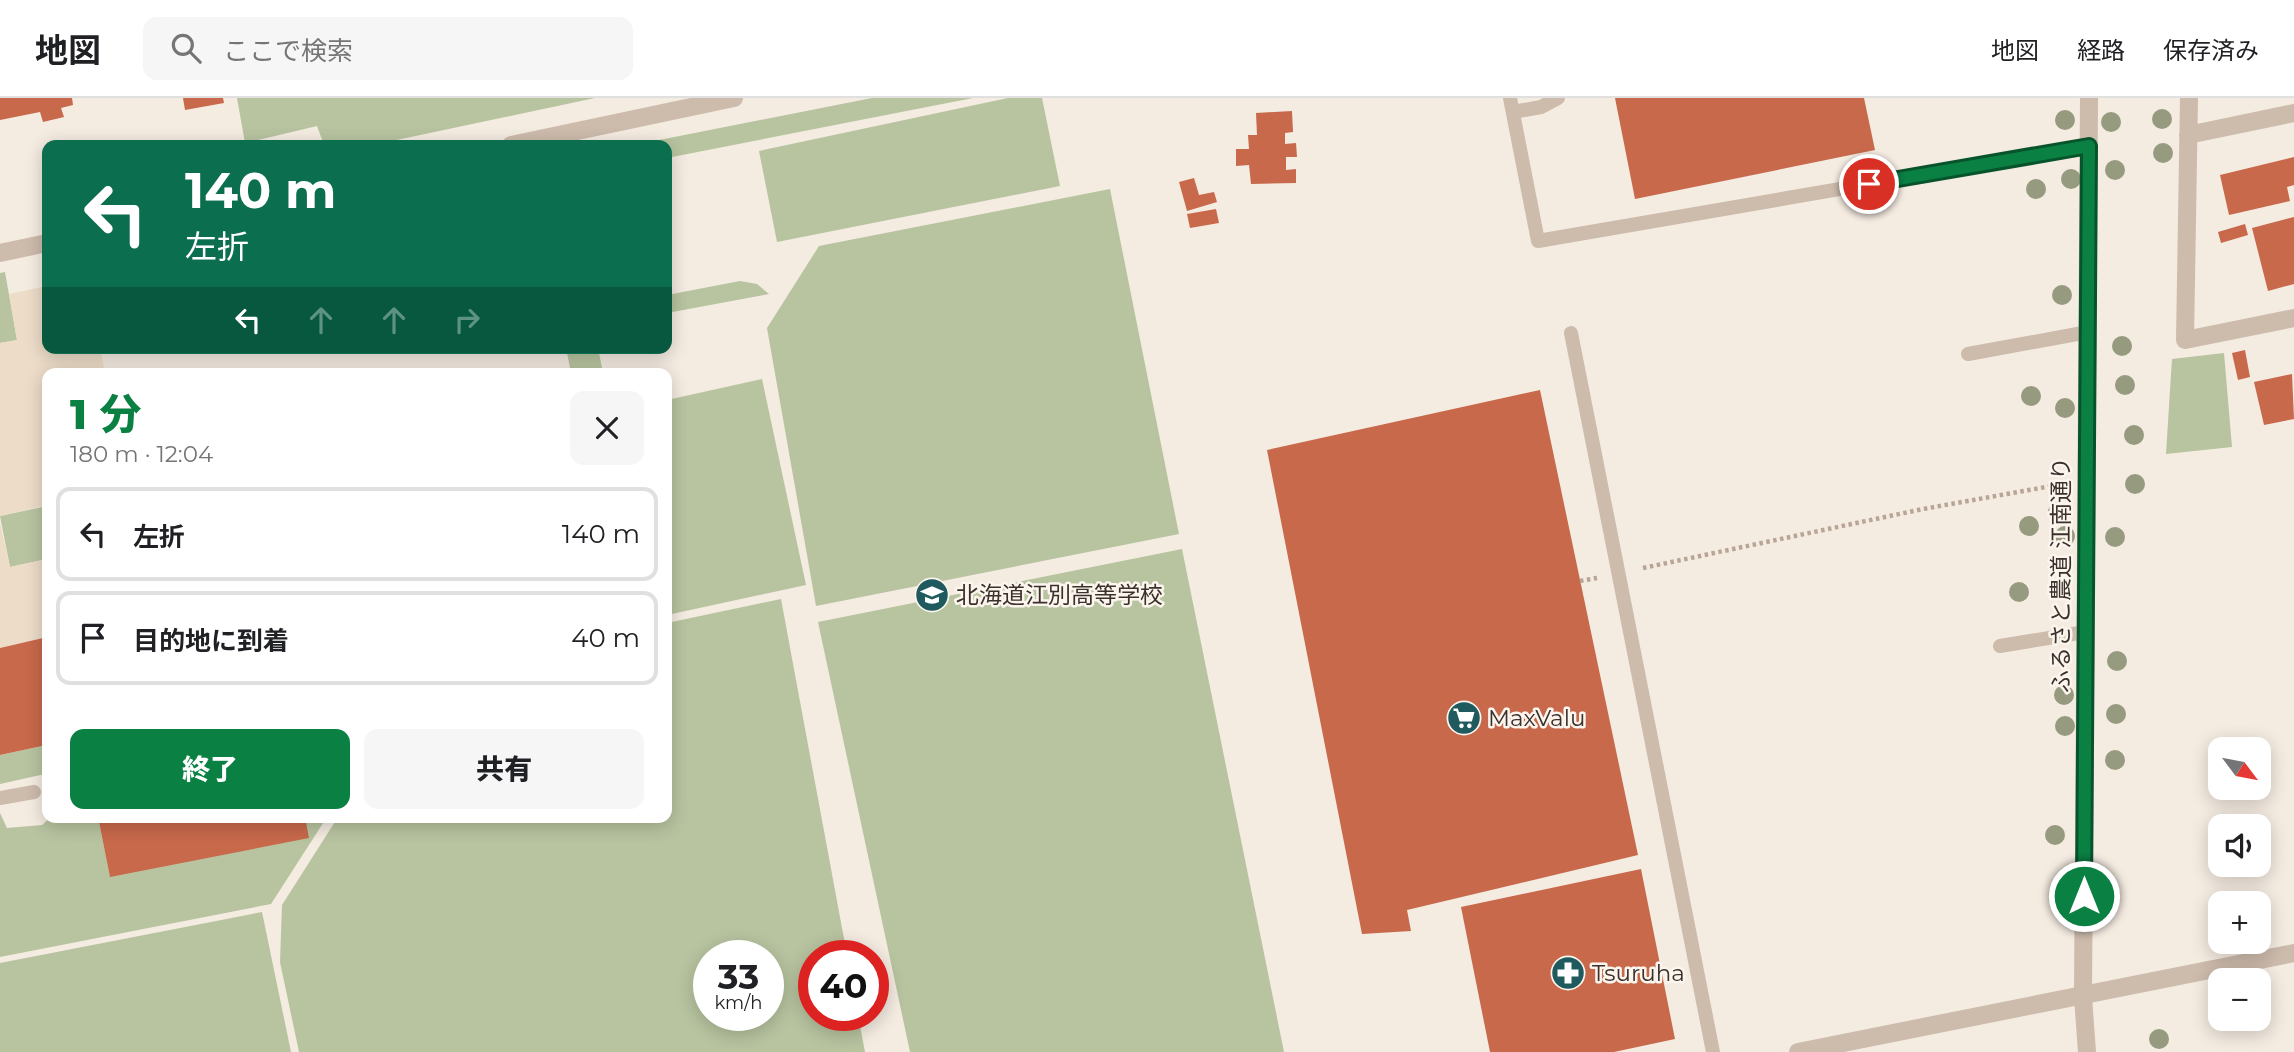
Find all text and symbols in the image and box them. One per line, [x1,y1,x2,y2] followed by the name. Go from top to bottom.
[143,17,633,80] search box
[167,29,205,67] icon: search
[35,30,101,70] text: 地図
[223,35,353,67] text: ここで検索
[1991,36,2039,65] text: 地図
[2077,36,2125,65] text: 経路
[2163,36,2259,65] text: 保存済み
[1839,154,1899,214] pin
[185,161,337,220] text: 140 m
[1850,165,1888,203] icon: arrive
[70,168,161,259] icon: left
[185,227,249,266] text: 左折
[229,301,267,339] icon: left
[302,301,340,339] icon: ahead
[375,301,413,339] icon: ahead
[448,301,486,339] icon: right
[70,388,141,440] text: 1 分
[570,391,644,465] button: close
[70,440,213,468] text: 180 m · 12:04
[2047,457,2075,693] street label: ふるさと農道 江南通り
[74,515,112,553] icon: left
[562,518,640,550] text: 140 m
[133,521,185,553] text: 左折
[913,576,951,614] school or university icon: 北海道江別高等学校
[956,581,1163,609] place label: 北海道江別高等学校
[74,619,112,657] icon: arrive
[571,622,640,654] text: 40 m
[133,625,289,657] text: 目的地に到着
[1445,699,1483,737] supermarket icon: MaxValu
[1488,704,1585,732] place label: MaxValu
[70,729,350,809] button: 終了
[364,729,644,809] button: 共有
[2208,737,2272,800] north arrow
[2208,737,2271,1031] map controls
[2208,814,2271,877] button: sound
[2047,859,2121,933] position arrow
[2208,891,2271,954] button: +
[798,940,889,1031] speed limit sign: 40
[1549,954,1587,992] pharmacy icon: Tsuruha
[718,955,759,998] text: 33
[1592,959,1685,987] place label: Tsuruha
[2208,968,2271,1031] button: −
[714,992,763,1014] text: km/h

